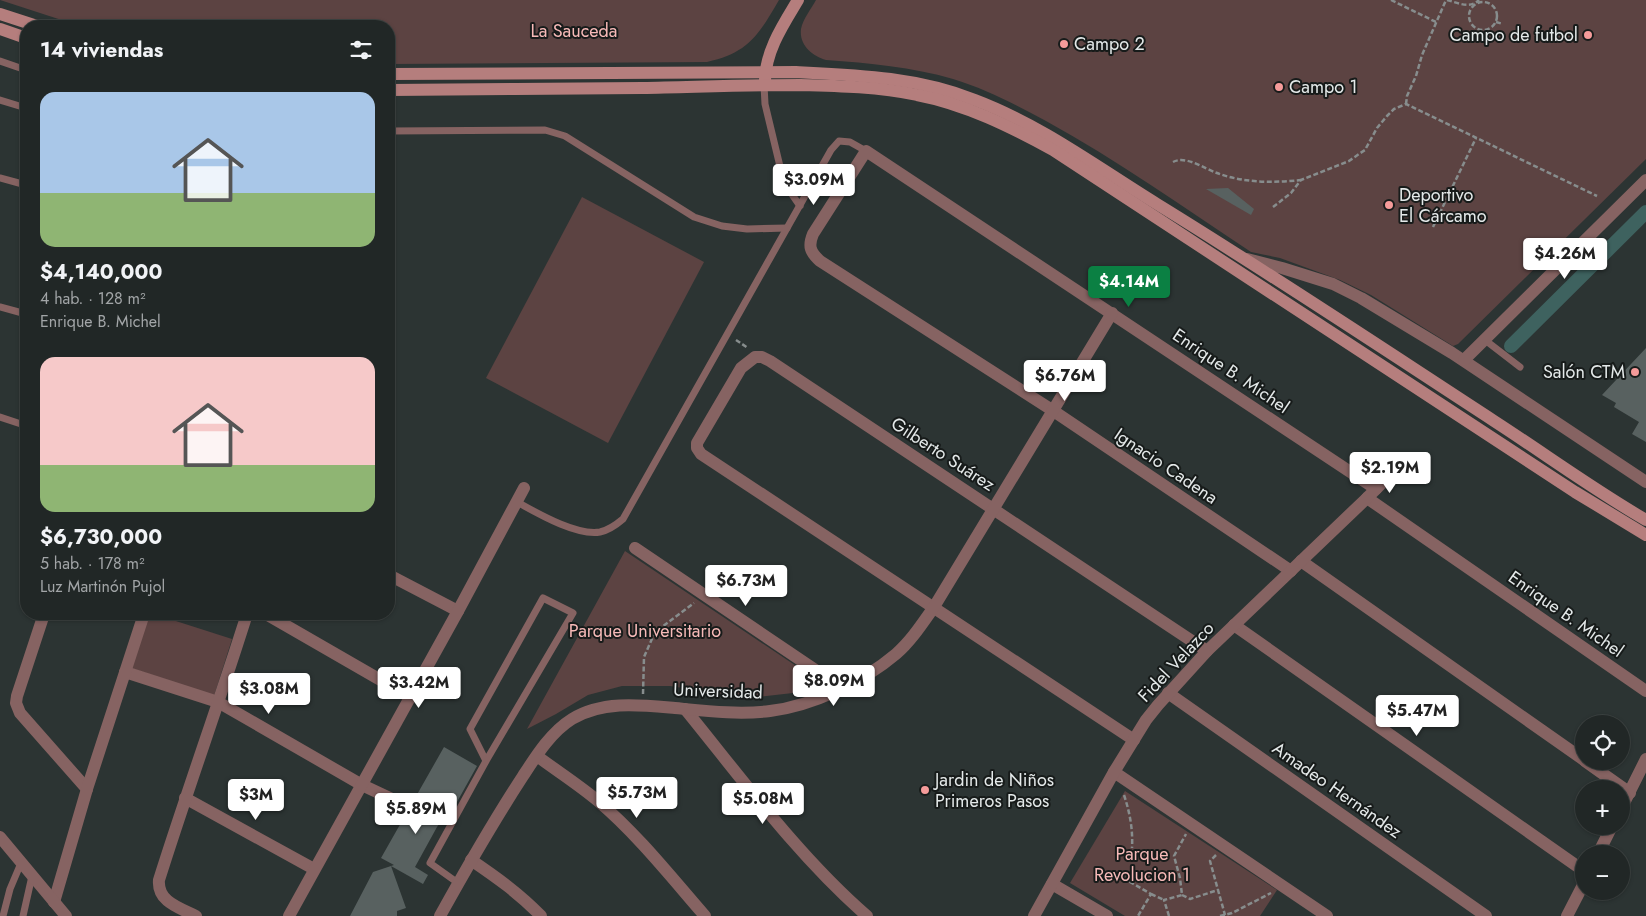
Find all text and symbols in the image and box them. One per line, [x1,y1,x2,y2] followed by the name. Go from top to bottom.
[531,18,617,44] park label: La Sauceda
[1449,22,1578,48] place label: Campo de futbol
[1582,29,1594,41] marker: Campo de futbol
[1074,31,1145,57] place label: Campo 2
[40,35,163,65] text: 14 viviendas
[347,36,375,64] icon: filters
[1058,38,1070,50] marker: Campo 2
[1289,74,1358,100] place label: Campo 1
[1273,81,1285,93] marker: Campo 1
[163,125,253,215] icon: home
[773,164,855,206] pin: $3.09M
[784,168,844,191] text: $3.09M
[1399,182,1487,229] place label: Deportivo El Cárcamo
[1383,199,1395,211] marker: Deportivo El Cárcamo
[1524,238,1606,280] pin: $4.26M
[1534,242,1596,265] text: $4.26M
[40,257,162,287] text: $4,140,000
[1088,266,1170,308] pin: $4.14M
[1099,270,1159,293] text: $4.14M
[40,287,146,310] text: 4 hab. · 128 m²
[40,310,161,333] text: Enrique B. Michel
[1167,322,1295,420] street label: Enrique B. Michel
[1543,359,1625,385] place label: Salón CTM
[1024,360,1106,402] pin: $6.76M
[1035,364,1095,387] text: $6.76M
[1629,366,1641,378] marker: Salón CTM
[163,390,253,480] icon: home
[886,411,1001,498] street label: Gilberto Suárez
[1109,422,1223,510] street label: Ignacio Cadena
[1349,452,1431,494] pin: $2.19M
[1361,456,1419,479] text: $2.19M
[40,522,162,552] text: $6,730,000
[40,552,145,575] text: 5 hab. · 178 m²
[705,564,787,607] pin: $6.73M
[1503,564,1629,664] street label: Enrique B. Michel
[716,569,776,592] text: $6.73M
[40,575,165,598] text: Luz Martinón Pujol
[1132,616,1220,708] street label: Fidel Velazco
[569,618,721,644] park label: Parque Universitario
[793,664,875,707] pin: $8.09M
[378,666,460,709] pin: $3.42M
[804,669,864,692] text: $8.09M
[389,671,449,694] text: $3.42M
[228,672,310,715] pin: $3.08M
[673,676,763,706] street label: Universidad
[239,677,299,700] text: $3.08M
[1376,694,1458,737] pin: $5.47M
[1387,699,1447,722] text: $5.47M
[1575,715,1630,900] map controls
[1575,715,1630,770] button: locate
[1267,736,1408,845] street label: Amadeo Hernández
[933,767,1054,814] place label: Jardin de Niños Primeros Pasos
[596,776,678,819] pin: $5.73M
[232,778,280,821] pin: $3M
[1575,780,1630,835] button: +
[607,781,667,804] text: $5.73M
[722,782,804,825] pin: $5.08M
[239,783,273,806] text: $3M
[919,784,931,796] marker: Jardin de Niños Primeros Pasos
[733,787,793,810] text: $5.08M
[375,792,457,835] pin: $5.89M
[386,797,446,820] text: $5.89M
[1094,841,1190,888] park label: Parque Revolucion 1
[1575,845,1630,900] button: −

